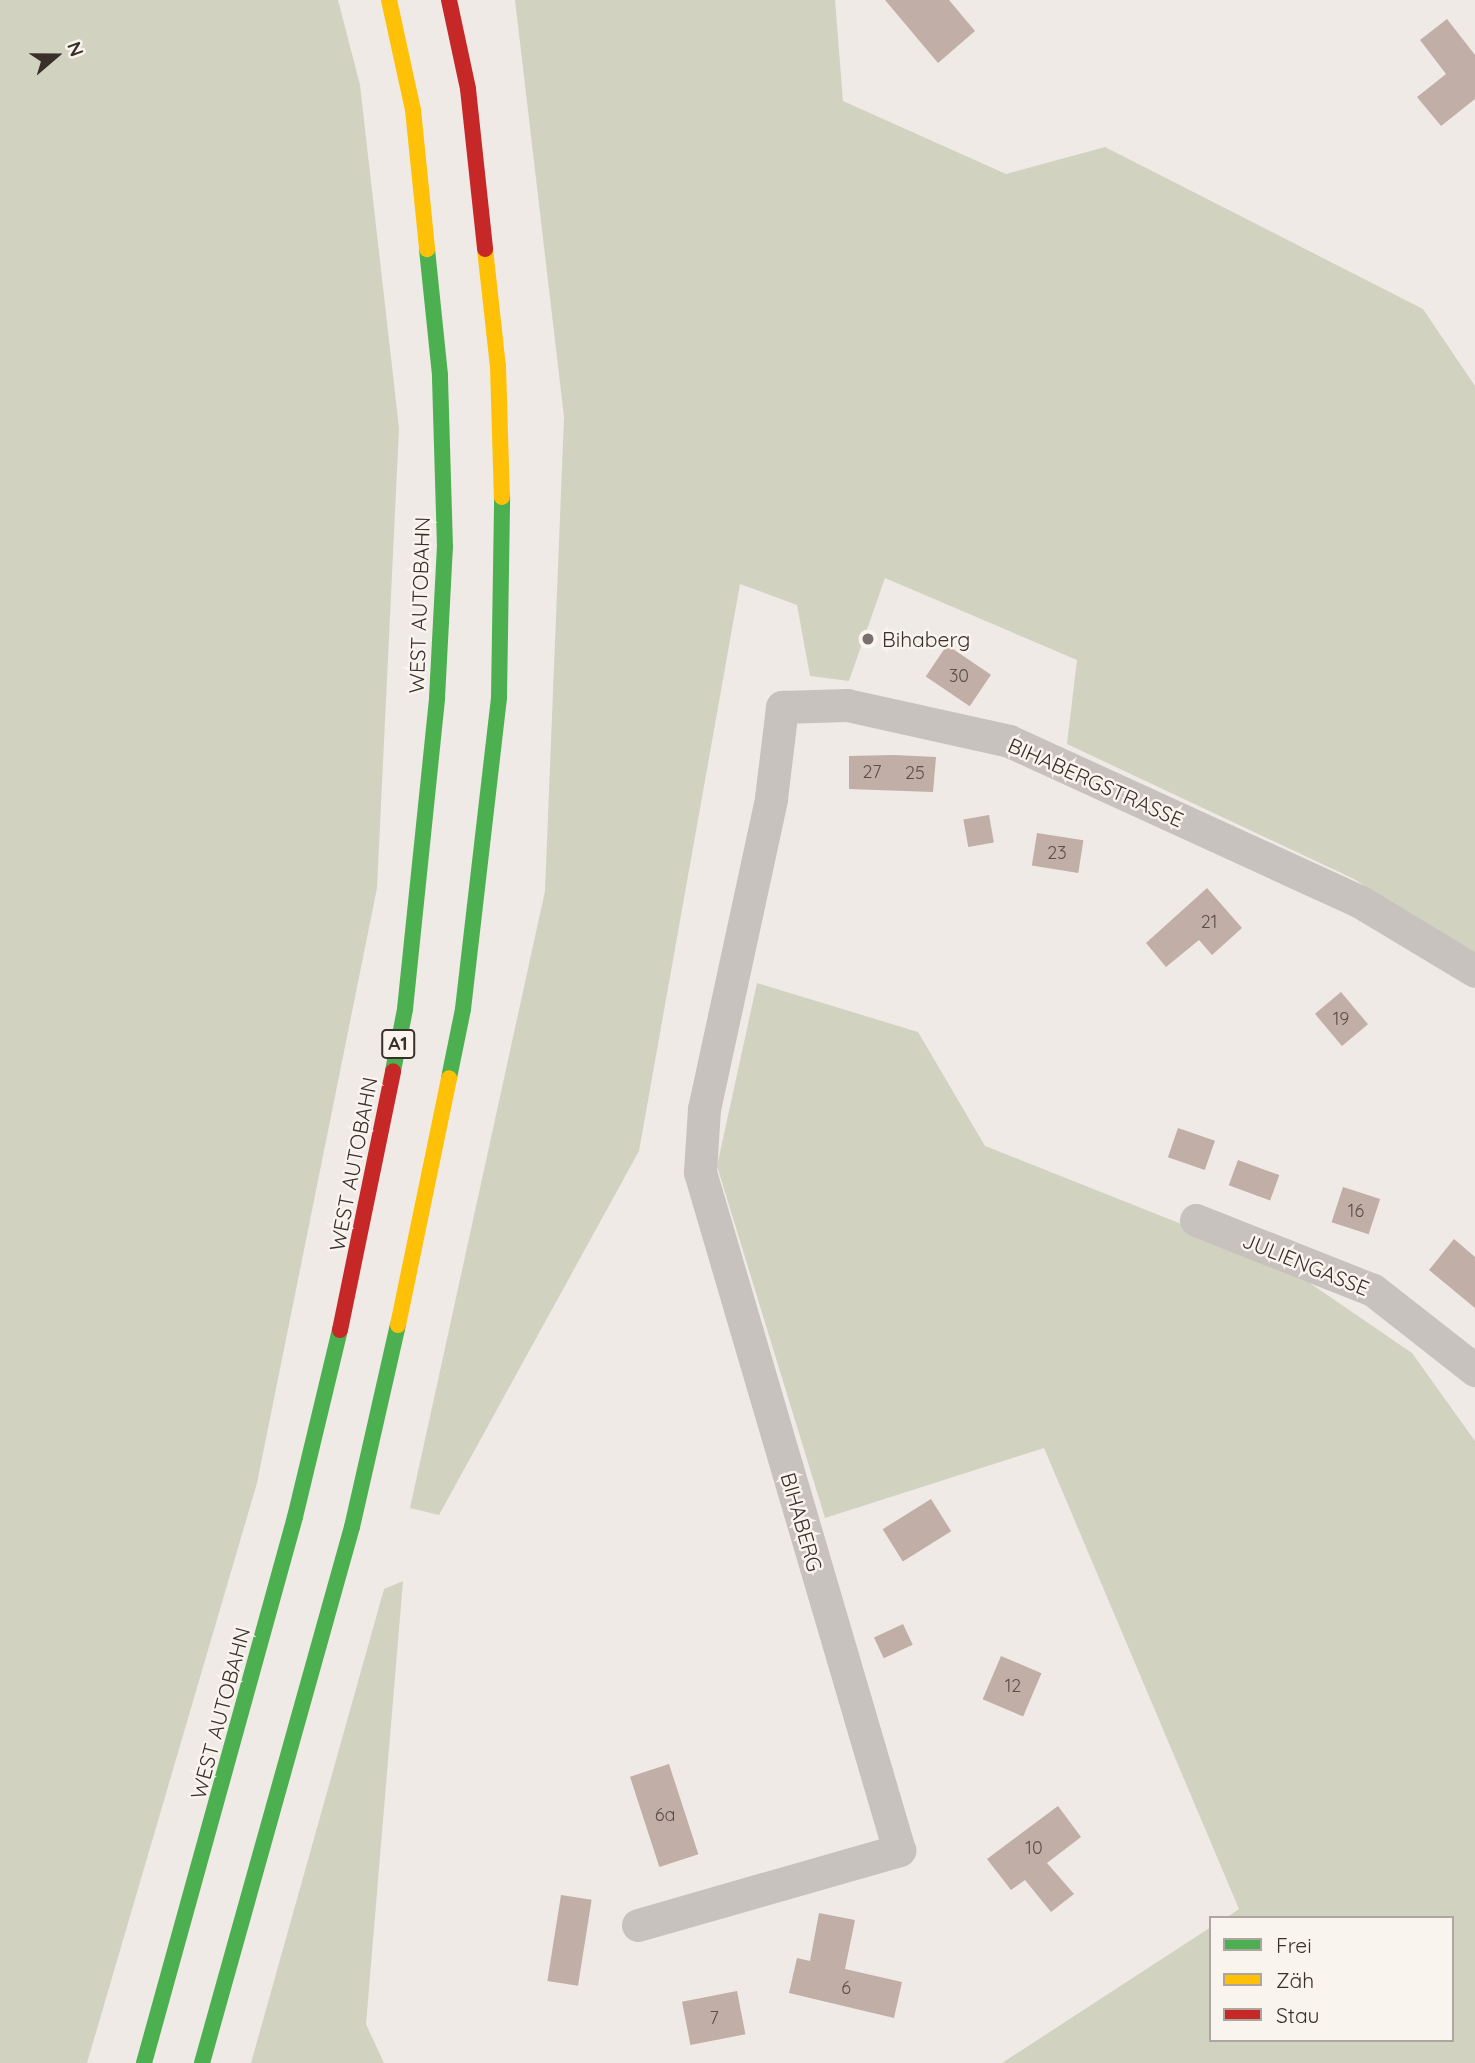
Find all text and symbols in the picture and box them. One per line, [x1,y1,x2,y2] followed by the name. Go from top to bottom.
[21,21,91,91] north arrow
[62,38,89,59] text: N
[403,516,435,694] street label: WEST AUTOBAHN
[882,626,970,652] place label: Bihaberg
[860,631,876,647] marker: Bihaberg
[949,665,969,687] house number: 30
[1004,732,1188,832] street label: BIHABERGSTRASSE
[863,761,881,783] house number: 27
[905,762,925,784] house number: 25
[1047,842,1067,864] house number: 23
[1201,911,1217,933] house number: 21
[1333,1008,1349,1030] house number: 19
[380,1028,416,1060] road number: A1
[324,1075,382,1253] street label: WEST AUTOBAHN
[1348,1200,1364,1222] house number: 16
[1239,1227,1373,1301] street label: JULIENGASSE
[776,1470,828,1574] street label: BIHABERG
[185,1624,255,1802] street label: WEST AUTOBAHN
[1005,1675,1021,1697] house number: 12
[655,1804,675,1826] house number: 6a
[1025,1837,1043,1859] house number: 10
[1209,1916,1454,2042] legend
[1276,1932,1312,1958] text: Frei
[1276,1967,1314,1993] text: Zäh
[841,1977,851,1999] house number: 6
[1276,2002,1319,2028] text: Stau
[709,2007,719,2029] house number: 7

